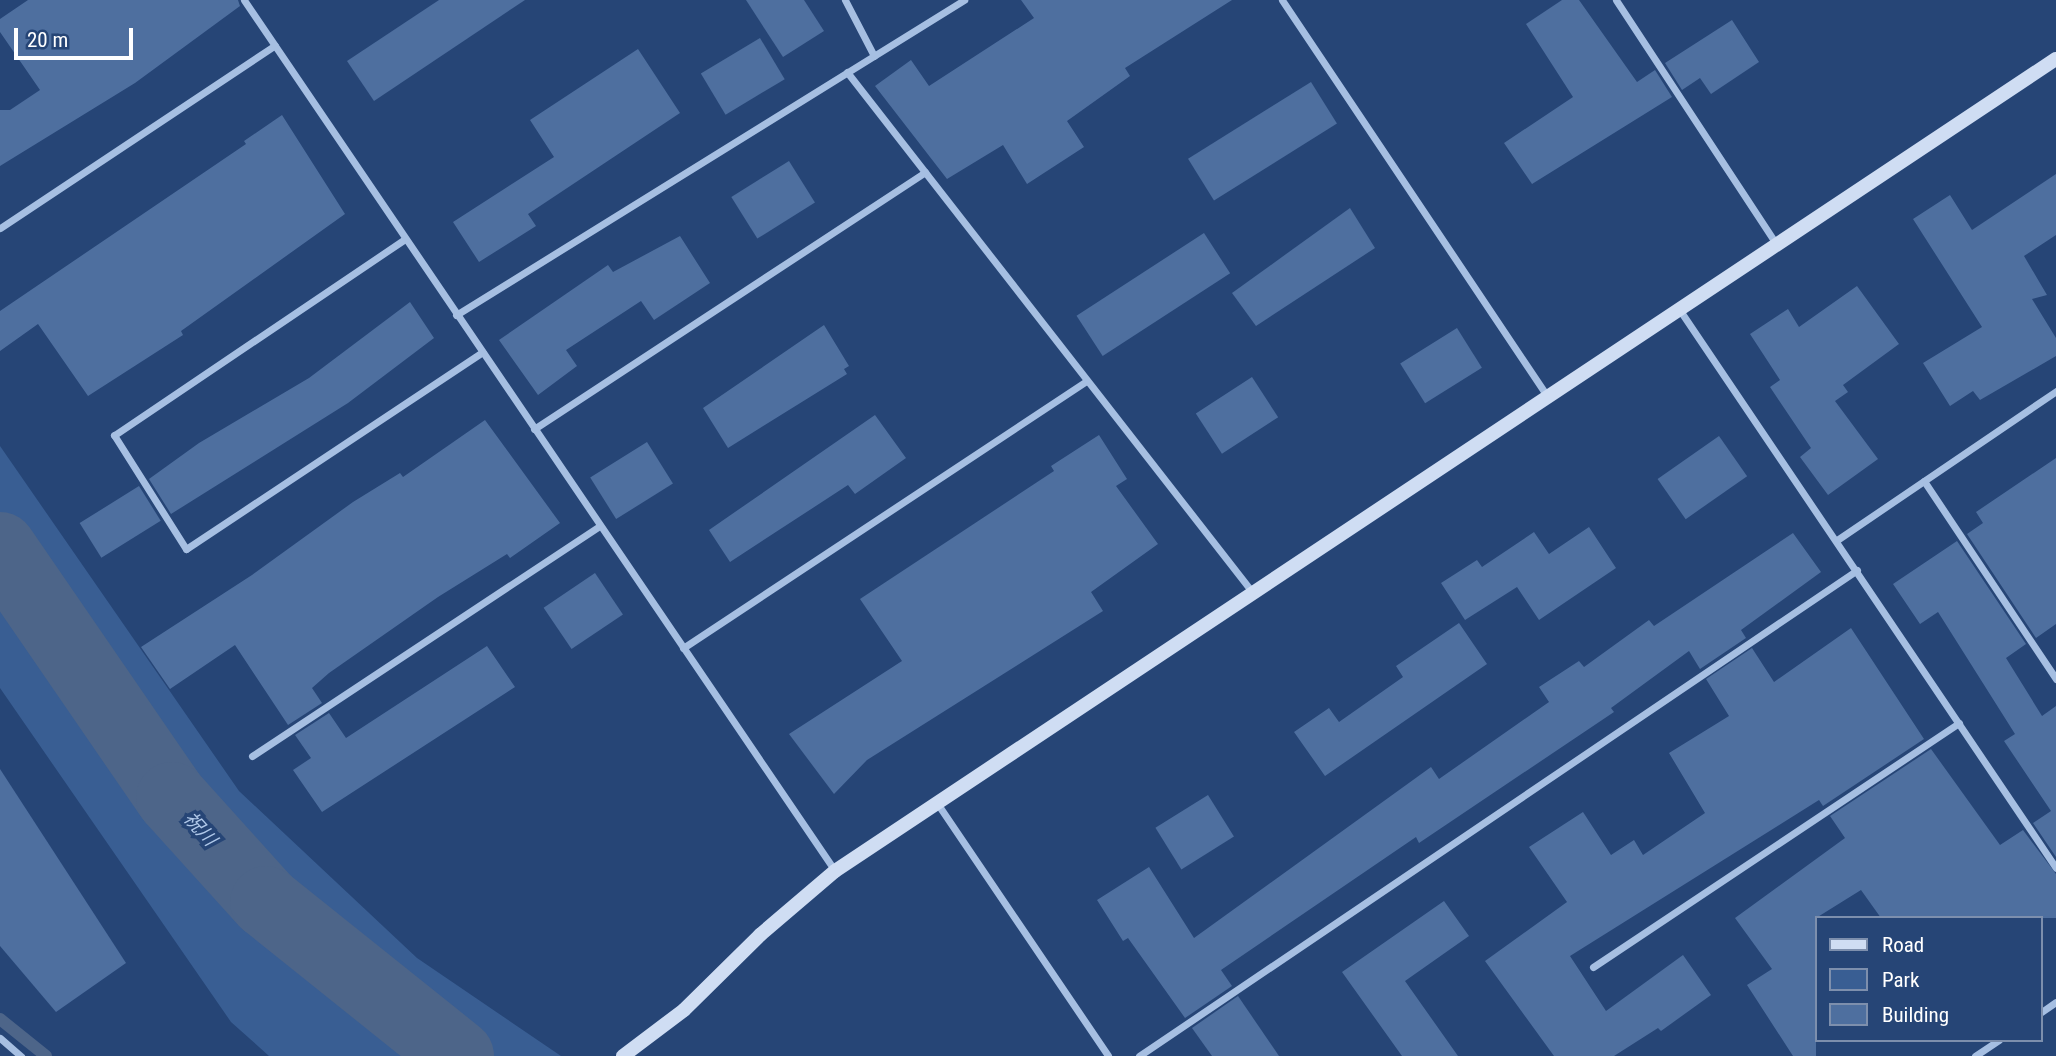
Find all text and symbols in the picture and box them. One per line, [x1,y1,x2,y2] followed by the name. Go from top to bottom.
[18,14,136,58] scale bar
[27,28,68,52] text: 20 m
[179,807,221,851] water label: 祝川
[1814,916,2042,1042] legend
[1882,933,1924,957] text: Road
[1882,968,1919,992] text: Park
[1882,1003,1949,1027] text: Building

